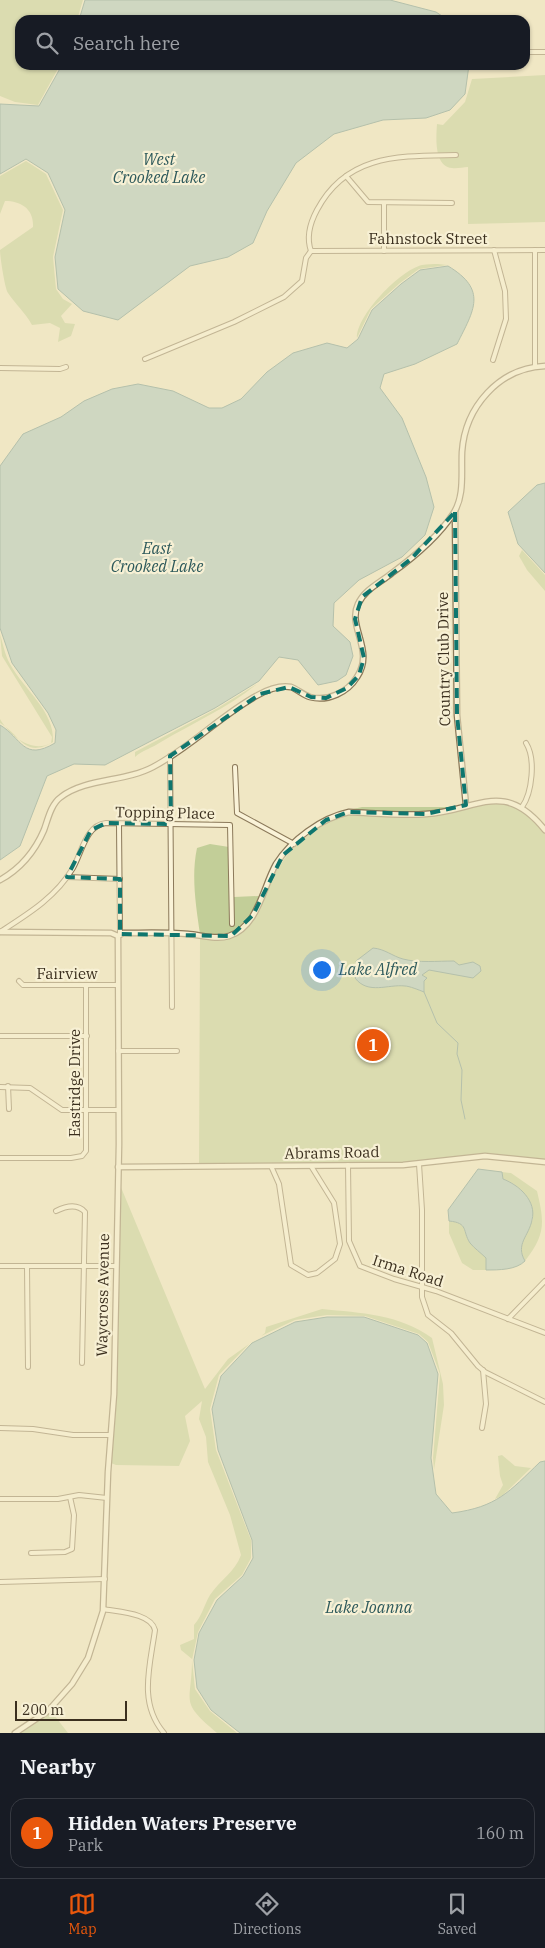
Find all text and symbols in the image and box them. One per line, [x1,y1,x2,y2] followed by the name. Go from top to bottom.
[15,15,530,70] search box
[33,29,61,57] icon: search
[73,31,180,55] text: Search here
[113,149,205,187] water label: West Crooked Lake
[368,229,488,248] street label: Fahnstock Street
[111,538,203,576] water label: East Crooked Lake
[433,592,454,726] street label: Country Club Drive
[115,802,215,823] street label: Topping Place
[309,957,335,983] your location
[338,959,417,979] water label: Lake Alfred
[36,964,98,983] street label: Fairview
[357,1026,389,1064] pin: 1
[65,1029,84,1137] street label: Eastridge Drive
[284,1142,380,1163] street label: Abrams Road
[92,1233,113,1357] street label: Waycross Avenue
[370,1250,446,1291] street label: Irma Road
[325,1597,413,1617] water label: Lake Joanna
[15,1698,128,1721] scale bar
[22,1701,64,1719] text: 200 m
[20,1752,96,1780] text: Nearby
[68,1811,297,1835] text: Hidden Waters Preserve
[32,1823,42,1843] text: 1
[476,1823,524,1843] text: 160 m
[68,1835,103,1855] text: Park
[68,1890,97,1938] tab: Map
[233,1890,301,1938] tab: Directions
[438,1890,477,1938] tab: Saved

